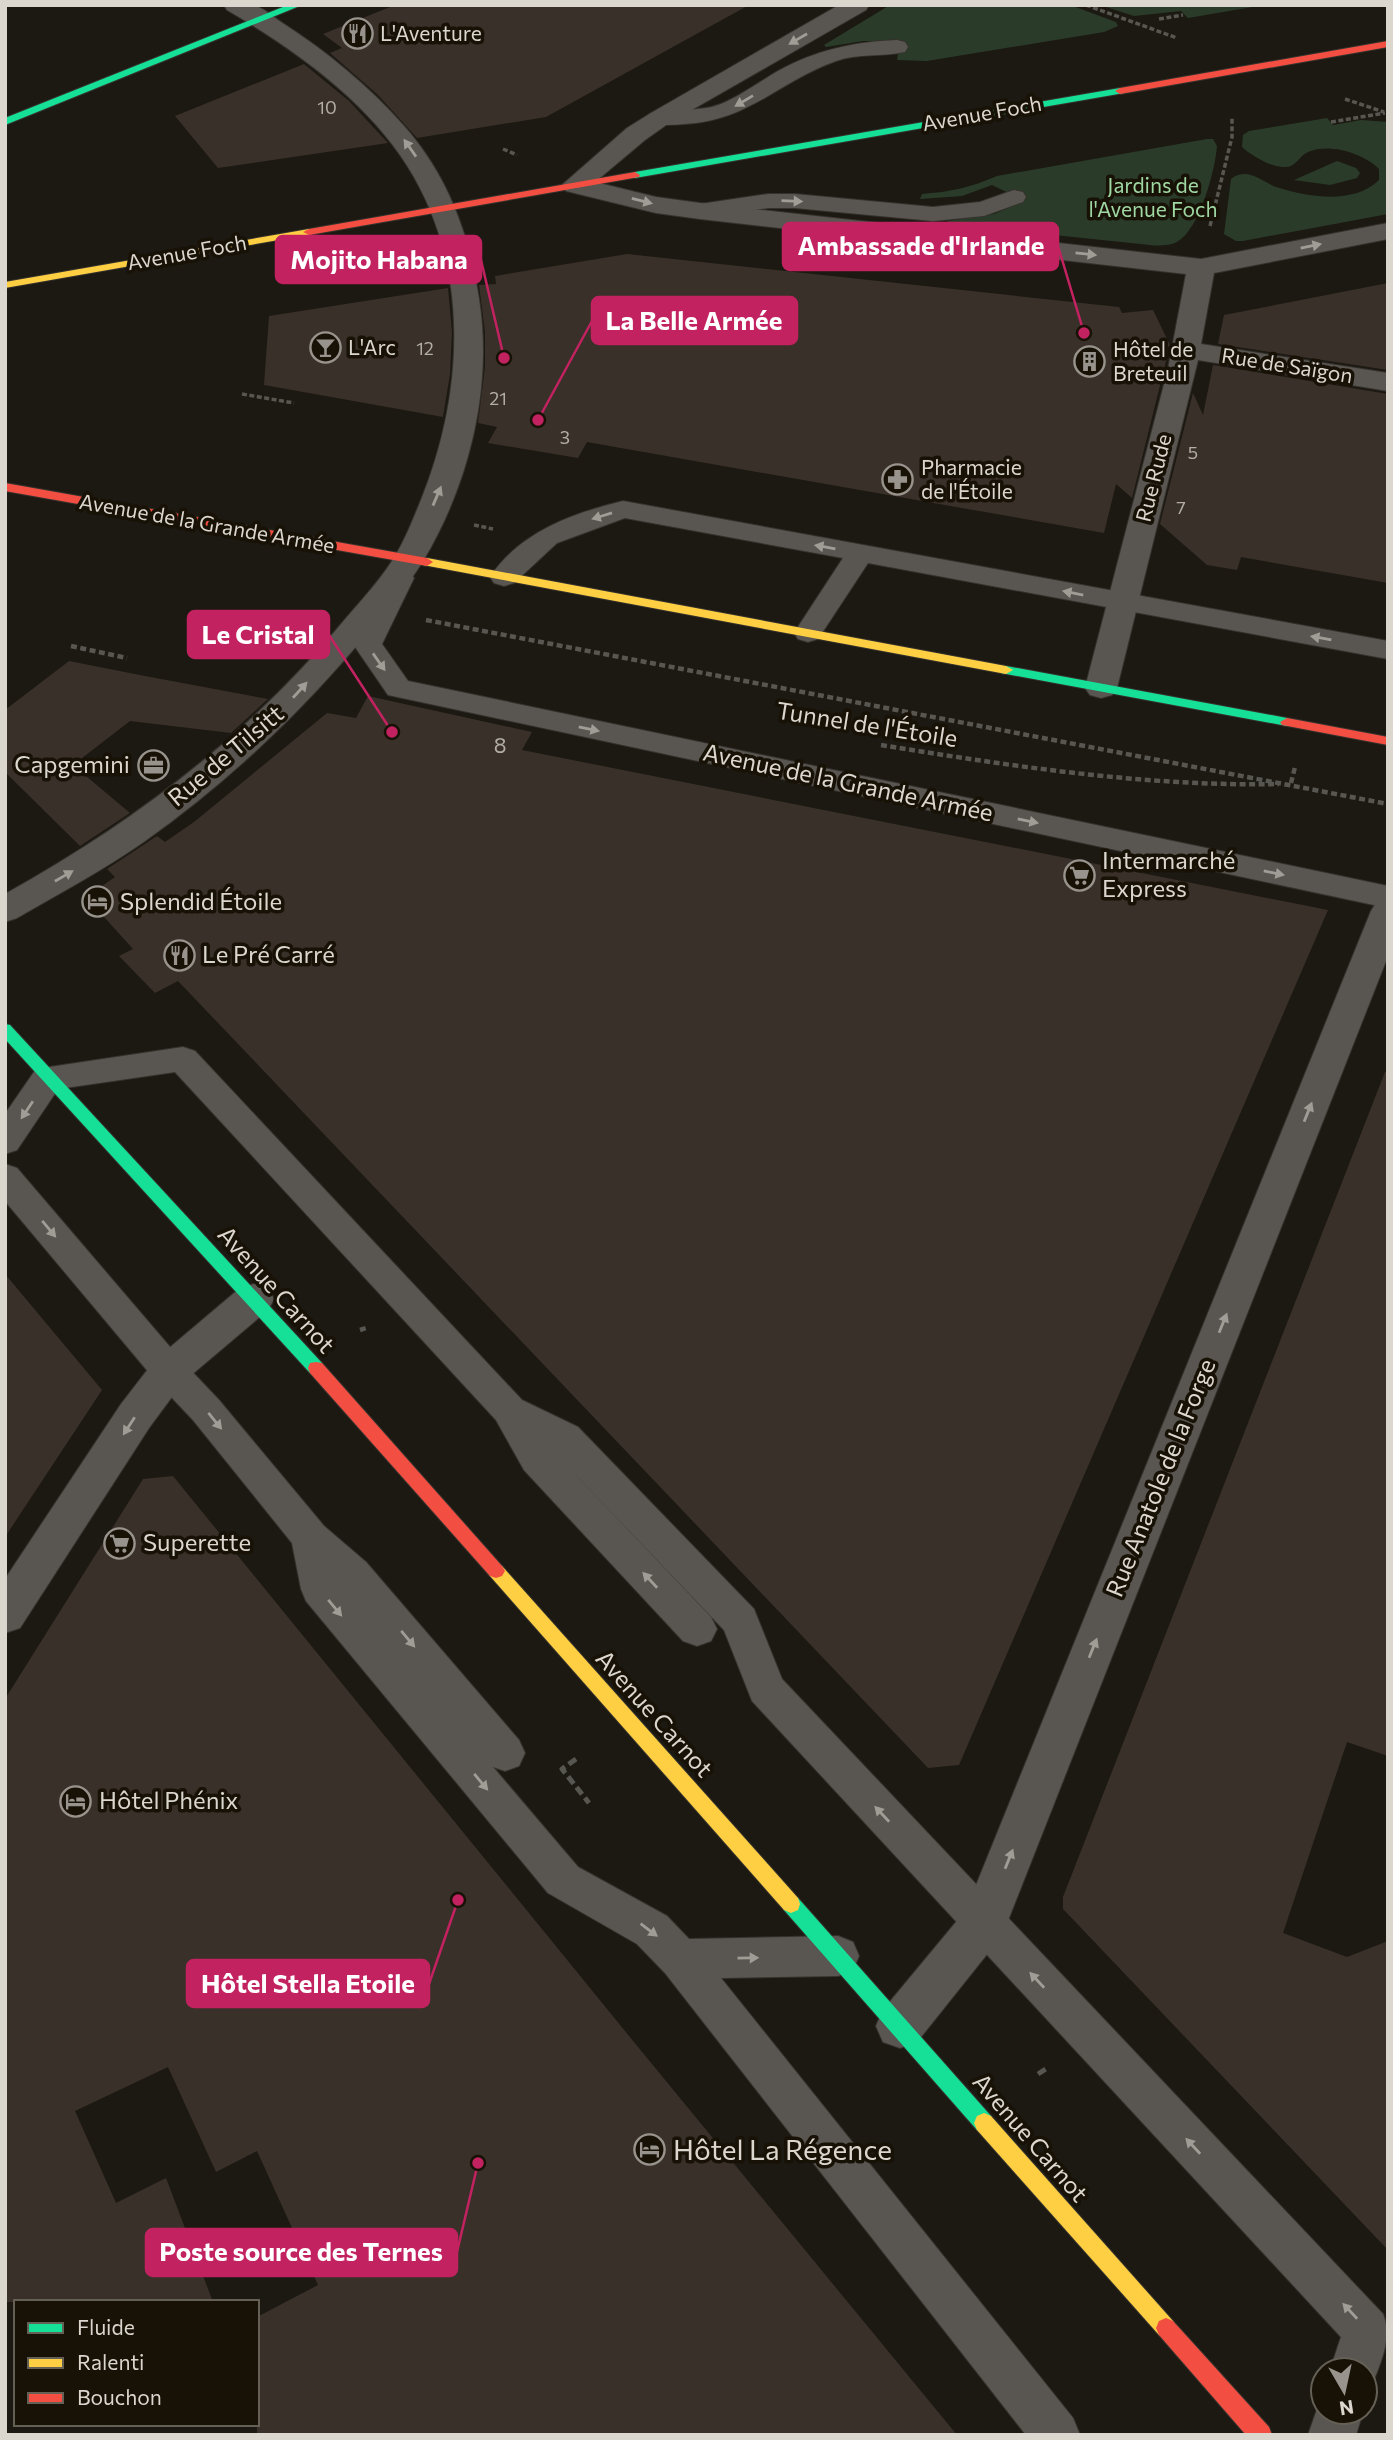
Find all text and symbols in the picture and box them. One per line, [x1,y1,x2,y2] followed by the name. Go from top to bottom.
[340,17,374,51] restaurant icon: L'Aventure
[380,20,482,45] place label: L'Aventure
[788,33,807,45] one-way arrow
[920,90,1043,135] street label: Avenue Foch
[734,95,753,107] one-way arrow
[317,96,337,118] house number: 10
[404,138,417,157] one-way arrow
[1089,172,1218,221] park label: Jardins de l'Avenue Foch
[781,195,803,207] one-way arrow
[631,196,653,207] one-way arrow
[783,223,1058,270] callout: Ambassade d'Irlande
[125,229,248,274] street label: Avenue Foch
[798,229,1044,260] text: Ambassade d'Irlande
[276,236,481,283] callout: Mojito Habana
[1300,240,1322,251] one-way arrow
[290,243,468,274] text: Mojito Habana
[1075,249,1097,260] one-way arrow
[592,297,797,344] callout: La Belle Armée
[606,304,782,335] text: La Belle Armée
[308,331,342,365] bar icon: L'Arc
[348,334,396,359] place label: L'Arc
[1113,336,1193,385] place label: Hôtel de Breteuil
[416,337,434,359] house number: 12
[1220,342,1355,387] street label: Rue de Saïgon
[1073,345,1107,379] building icon: Hôtel de Breteuil
[489,387,507,409] house number: 21
[560,426,570,448] house number: 3
[1130,431,1176,524] street label: Rue Rude
[1188,441,1198,463] house number: 5
[921,454,1022,503] place label: Pharmacie de l'Étoile
[881,463,915,497] pharmacy icon: Pharmacie de l'Étoile
[432,486,443,507] one-way arrow
[78,488,337,557] street label: Avenue de la Grande Armée
[1176,496,1186,518] house number: 7
[591,511,612,522] one-way arrow
[814,541,836,552] one-way arrow
[1062,587,1084,598] one-way arrow
[188,611,329,658] callout: Le Cristal
[201,618,315,649] text: Le Cristal
[1310,632,1332,643] one-way arrow
[372,653,386,671] one-way arrow
[291,682,307,699] one-way arrow
[775,695,960,752] street label: Tunnel de l'Étoile
[161,698,289,812] street label: Rue de Tilsitt
[578,723,600,734] one-way arrow
[494,732,506,757] house number: 8
[701,737,996,826] street label: Avenue de la Grande Armée
[136,748,170,782] office icon: Capgemini
[14,749,130,778] place label: Capgemini
[1017,816,1039,827] one-way arrow
[1102,845,1235,902] place label: Intermarché Express
[1062,858,1096,892] supermarket icon: Intermarché Express
[1263,868,1285,879] one-way arrow
[55,870,74,882] one-way arrow
[80,885,114,919] hotel icon: Splendid Étoile
[120,886,282,915] place label: Splendid Étoile
[162,938,196,972] restaurant icon: Le Pré Carré
[202,939,335,968] place label: Le Pré Carré
[20,1100,33,1119] one-way arrow
[1302,1101,1313,1122] one-way arrow
[212,1219,342,1359] street label: Avenue Carnot
[41,1220,56,1237] one-way arrow
[1218,1312,1229,1333] one-way arrow
[1099,1354,1221,1601] street label: Rue Anatole de la Forge
[207,1412,222,1429] one-way arrow
[122,1416,135,1436] one-way arrow
[103,1526,137,1560] supermarket icon: Superette
[143,1527,251,1556] place label: Superette
[642,1571,658,1588] one-way arrow
[327,1599,342,1616] one-way arrow
[400,1630,416,1648] one-way arrow
[1088,1637,1099,1658] one-way arrow
[590,1643,720,1783] street label: Avenue Carnot
[473,1774,488,1791] one-way arrow
[59,1784,93,1818] hotel icon: Hôtel Phénix
[99,1785,239,1814] place label: Hôtel Phénix
[874,1806,890,1823] one-way arrow
[1003,1849,1014,1870] one-way arrow
[640,1923,659,1937] one-way arrow
[738,1952,760,1964] one-way arrow
[187,1960,429,2007] callout: Hôtel Stella Etoile
[201,1967,415,1998] text: Hôtel Stella Etoile
[1029,1972,1046,1989] one-way arrow
[967,2067,1095,2207] street label: Avenue Carnot
[673,2132,892,2166] place label: Hôtel La Régence
[633,2133,667,2167] hotel icon: Hôtel La Régence
[1186,2138,1202,2155] one-way arrow
[146,2229,457,2276] callout: Poste source des Ternes
[159,2235,443,2266] text: Poste source des Ternes
[14,2300,259,2426] legend
[1342,2303,1358,2320] one-way arrow
[77,2314,135,2339] text: Fluide
[77,2349,144,2374] text: Ralenti
[1309,2356,1379,2426] north arrow
[77,2384,162,2409] text: Bouchon
[1338,2396,1356,2421] text: N

